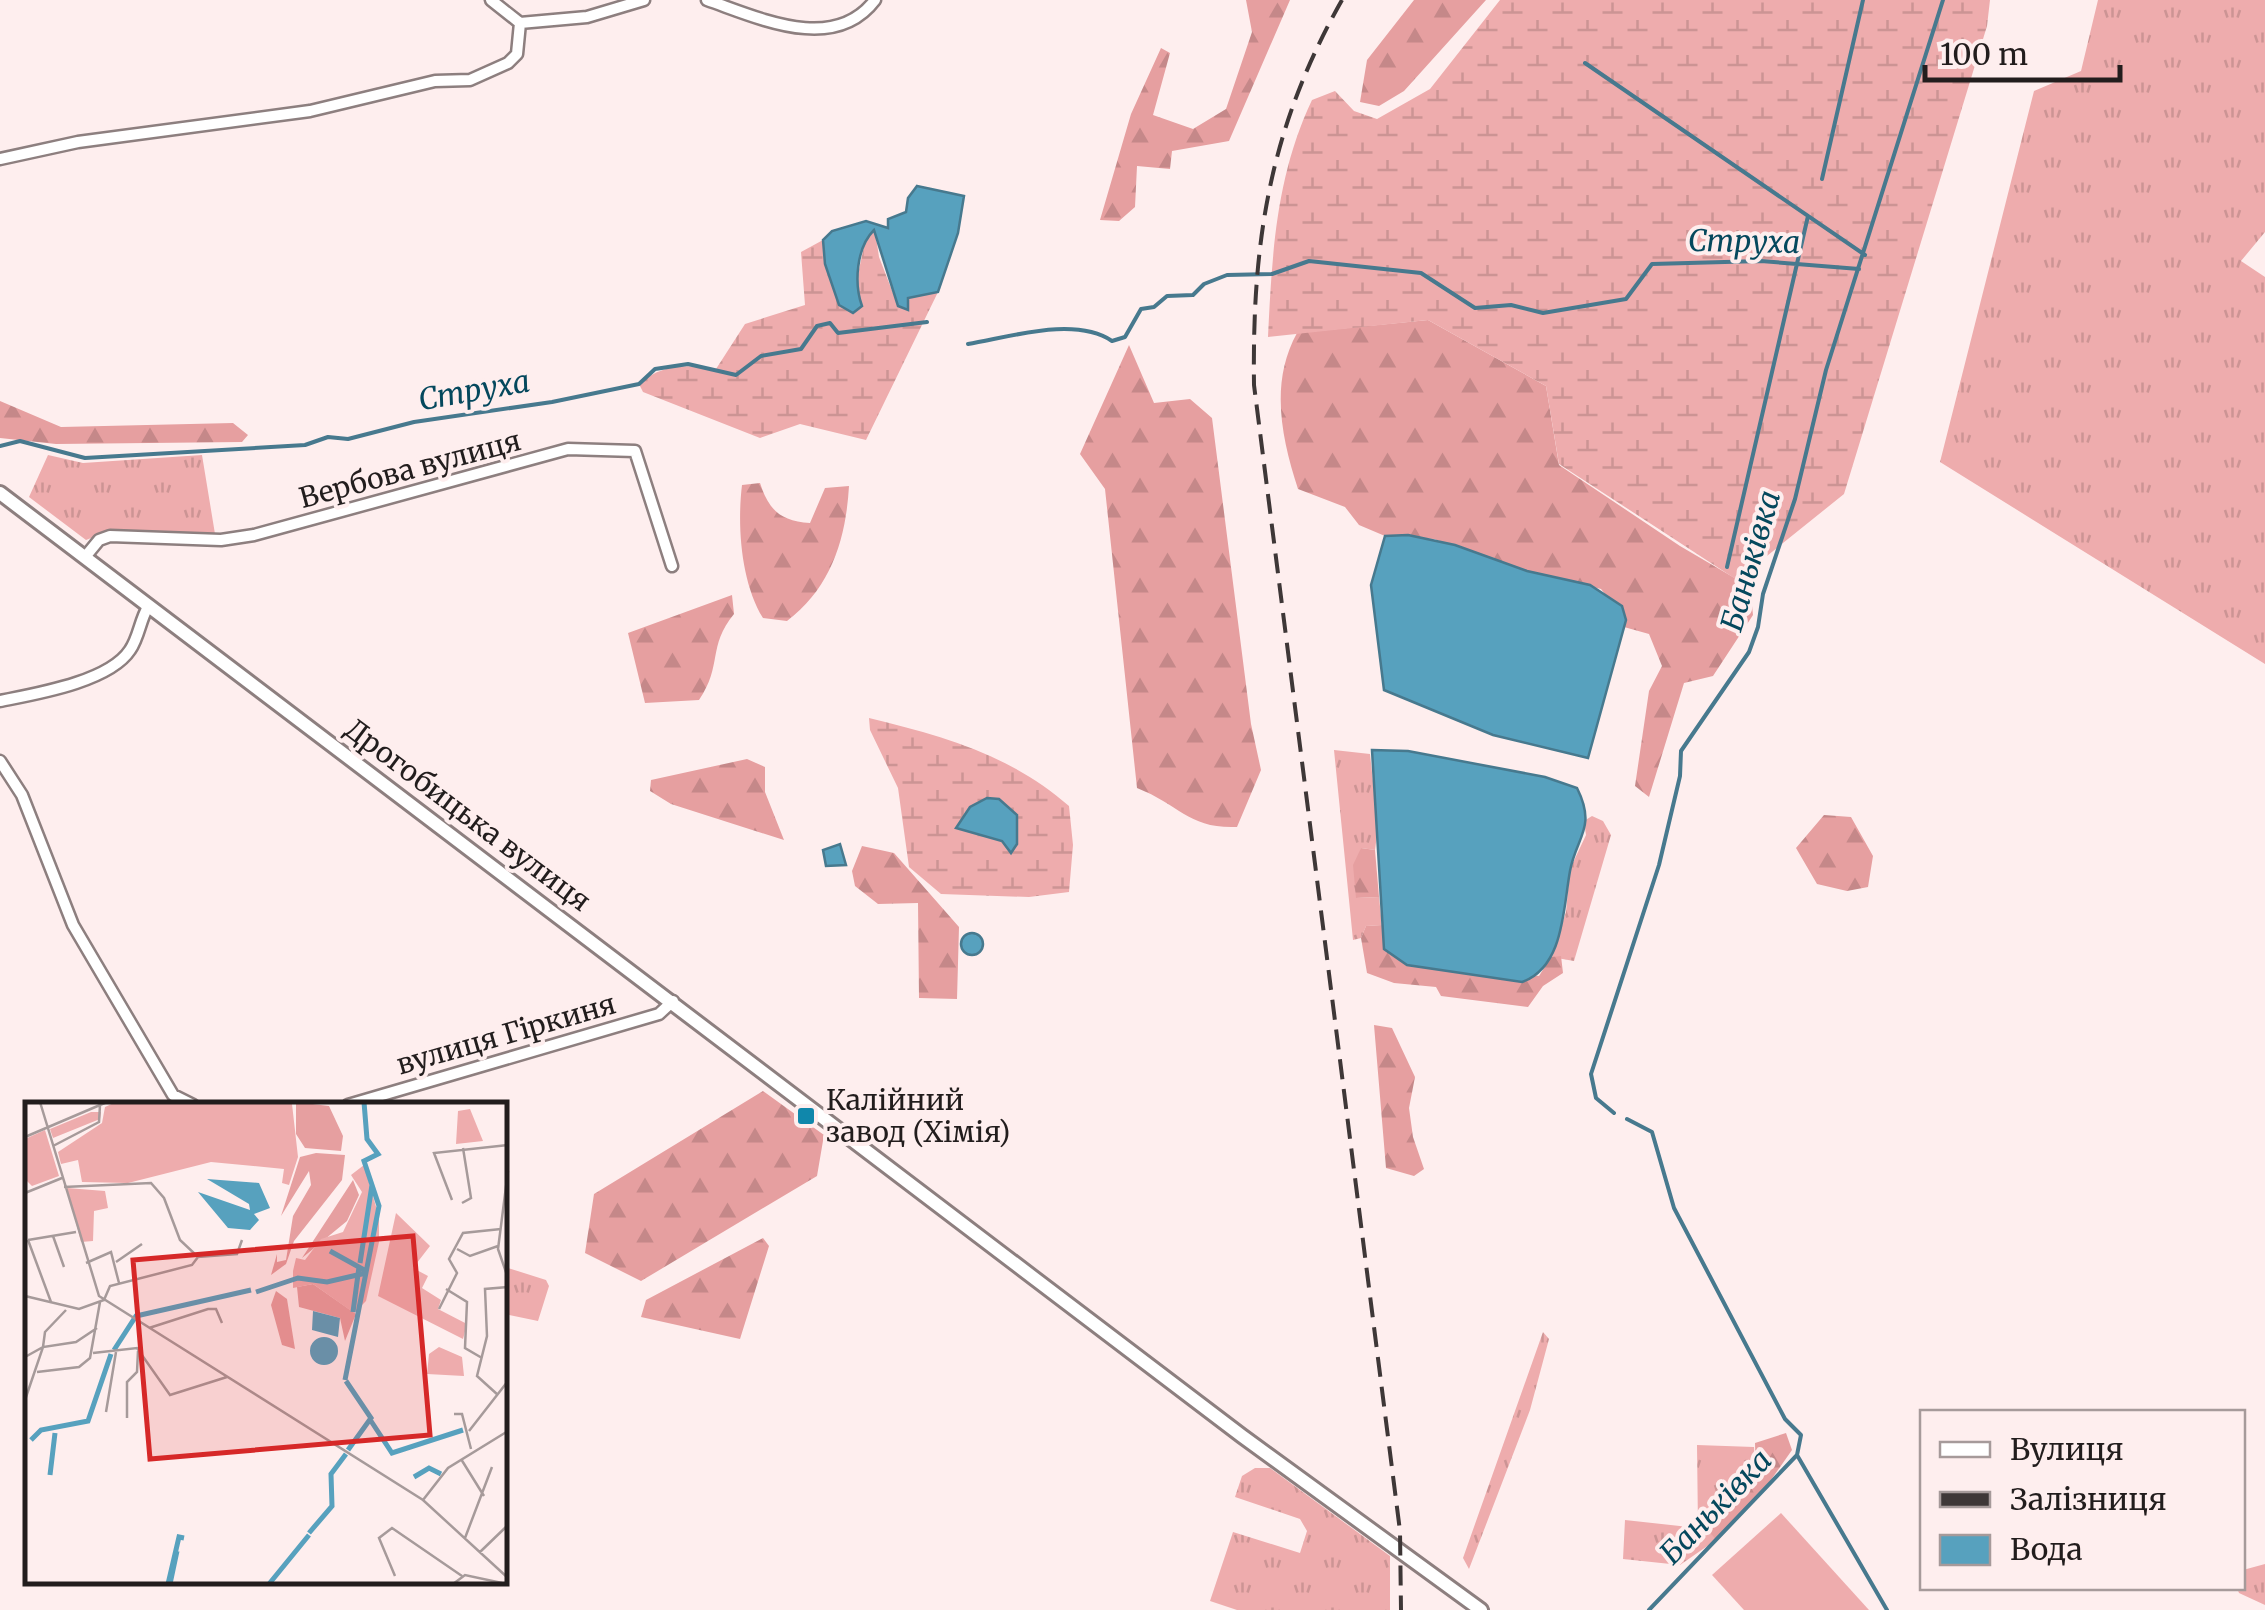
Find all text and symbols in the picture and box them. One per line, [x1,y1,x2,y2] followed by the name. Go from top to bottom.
[1925,20,2120,82] scale bar
[1940,35,2028,73] text: 100 m
[1687,221,1801,261] water label: Струха
[415,362,532,418] water label: Струха
[295,422,525,516] street label: Вербова вулиця
[1712,486,1788,636] water label: Баньківка
[338,711,598,919] street label: Дрогобицька вулиця
[392,985,620,1083] street label: вулиця Гіркиня
[826,1082,1010,1150] place label: Калійний завод (Хімія)
[25,1102,508,1585] inset map
[795,1105,817,1127] marker: Калійний завод (Хімія)
[1920,1410,2245,1590] legend
[2010,1430,2124,1468] text: Вулиця
[1651,1441,1779,1572] water label: Баньківка
[2010,1480,2167,1518] text: Залізниця
[2010,1530,2083,1568] text: Вода

